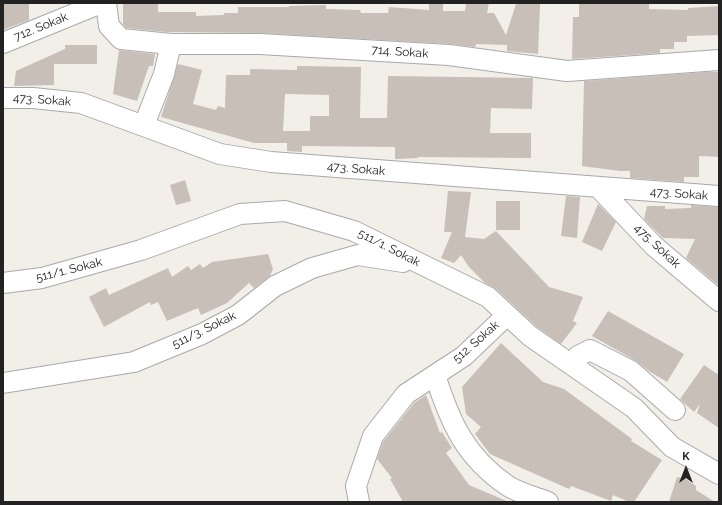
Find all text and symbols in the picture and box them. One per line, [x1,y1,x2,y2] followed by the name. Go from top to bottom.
[12,10,70,44] street label: 712. Sokak
[371,43,429,61] street label: 714. Sokak
[12,91,72,109] street label: 473. Sokak
[326,159,386,179] street label: 473. Sokak
[649,185,709,203] street label: 473. Sokak
[631,221,683,271] street label: 475. Sokak
[355,226,423,270] street label: 511/1. Sokak
[34,255,104,285] street label: 511/1. Sokak
[170,308,238,352] street label: 511/3. Sokak
[450,318,502,366] street label: 512. Sokak
[666,449,706,489] north arrow
[682,450,690,463] text: K

